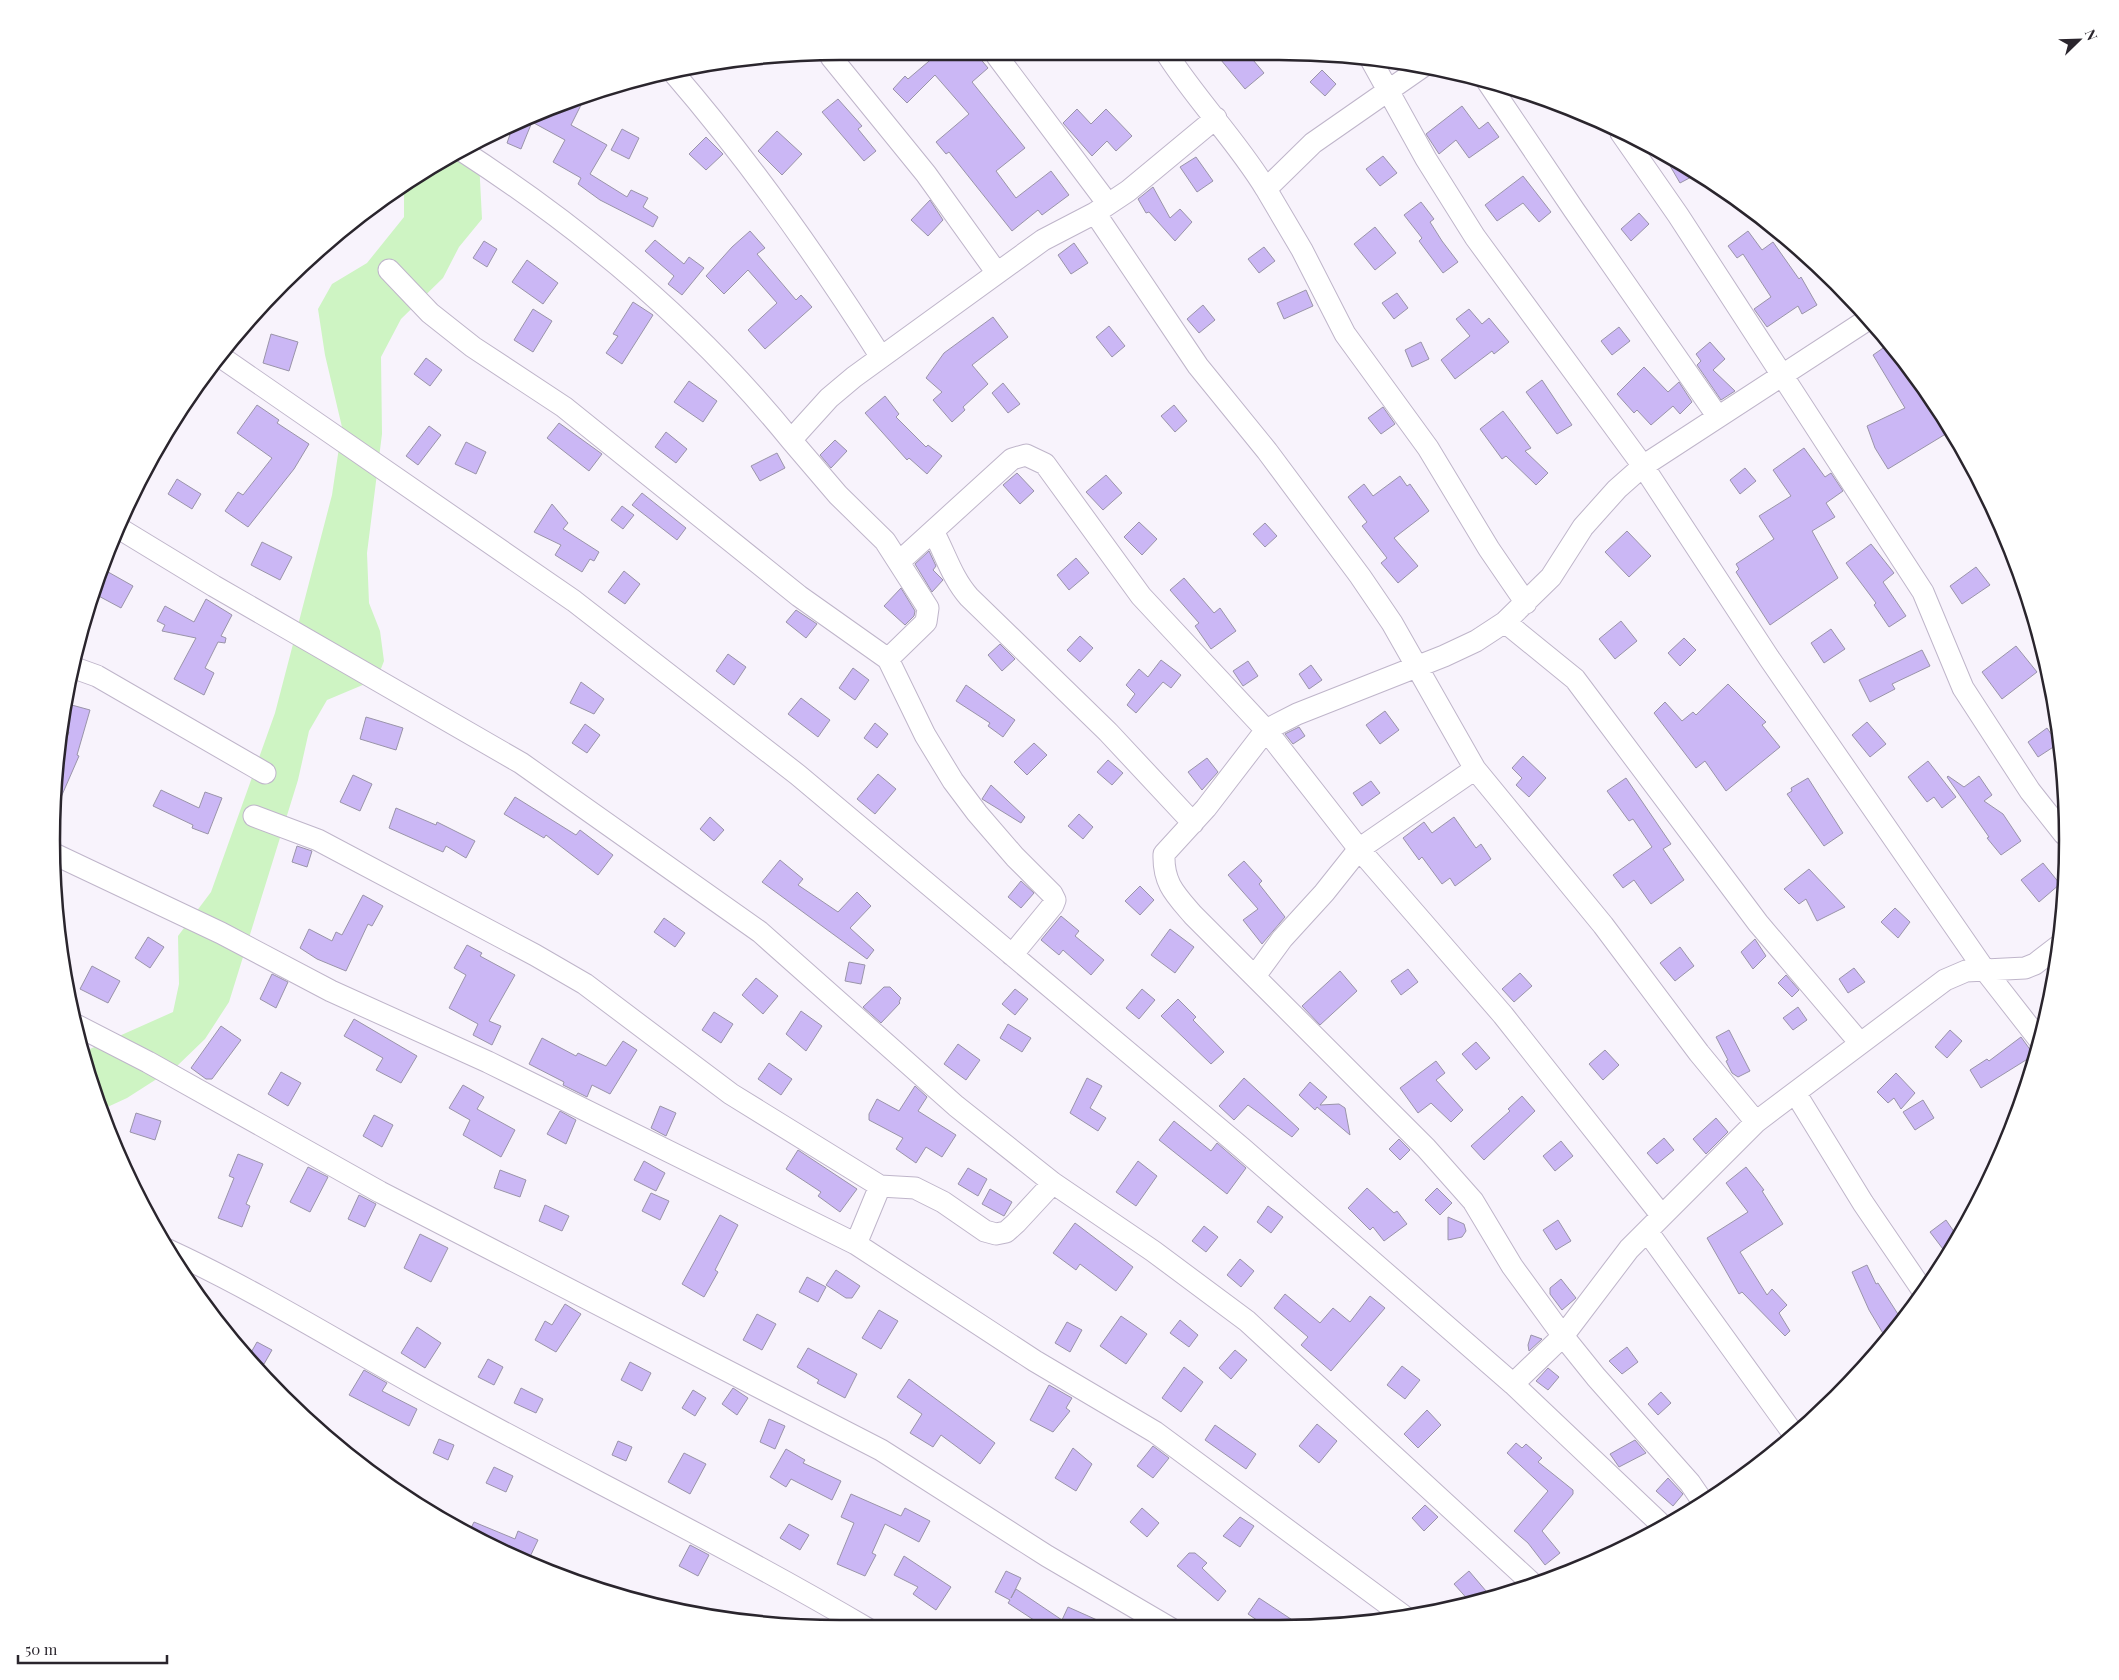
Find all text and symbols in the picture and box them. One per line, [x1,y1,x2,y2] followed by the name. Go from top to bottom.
[2054,15,2104,65] north arrow
[2081,26,2102,43] text: N
[18,1632,166,1664] scale bar
[25,1639,58,1659] text: 50 m

